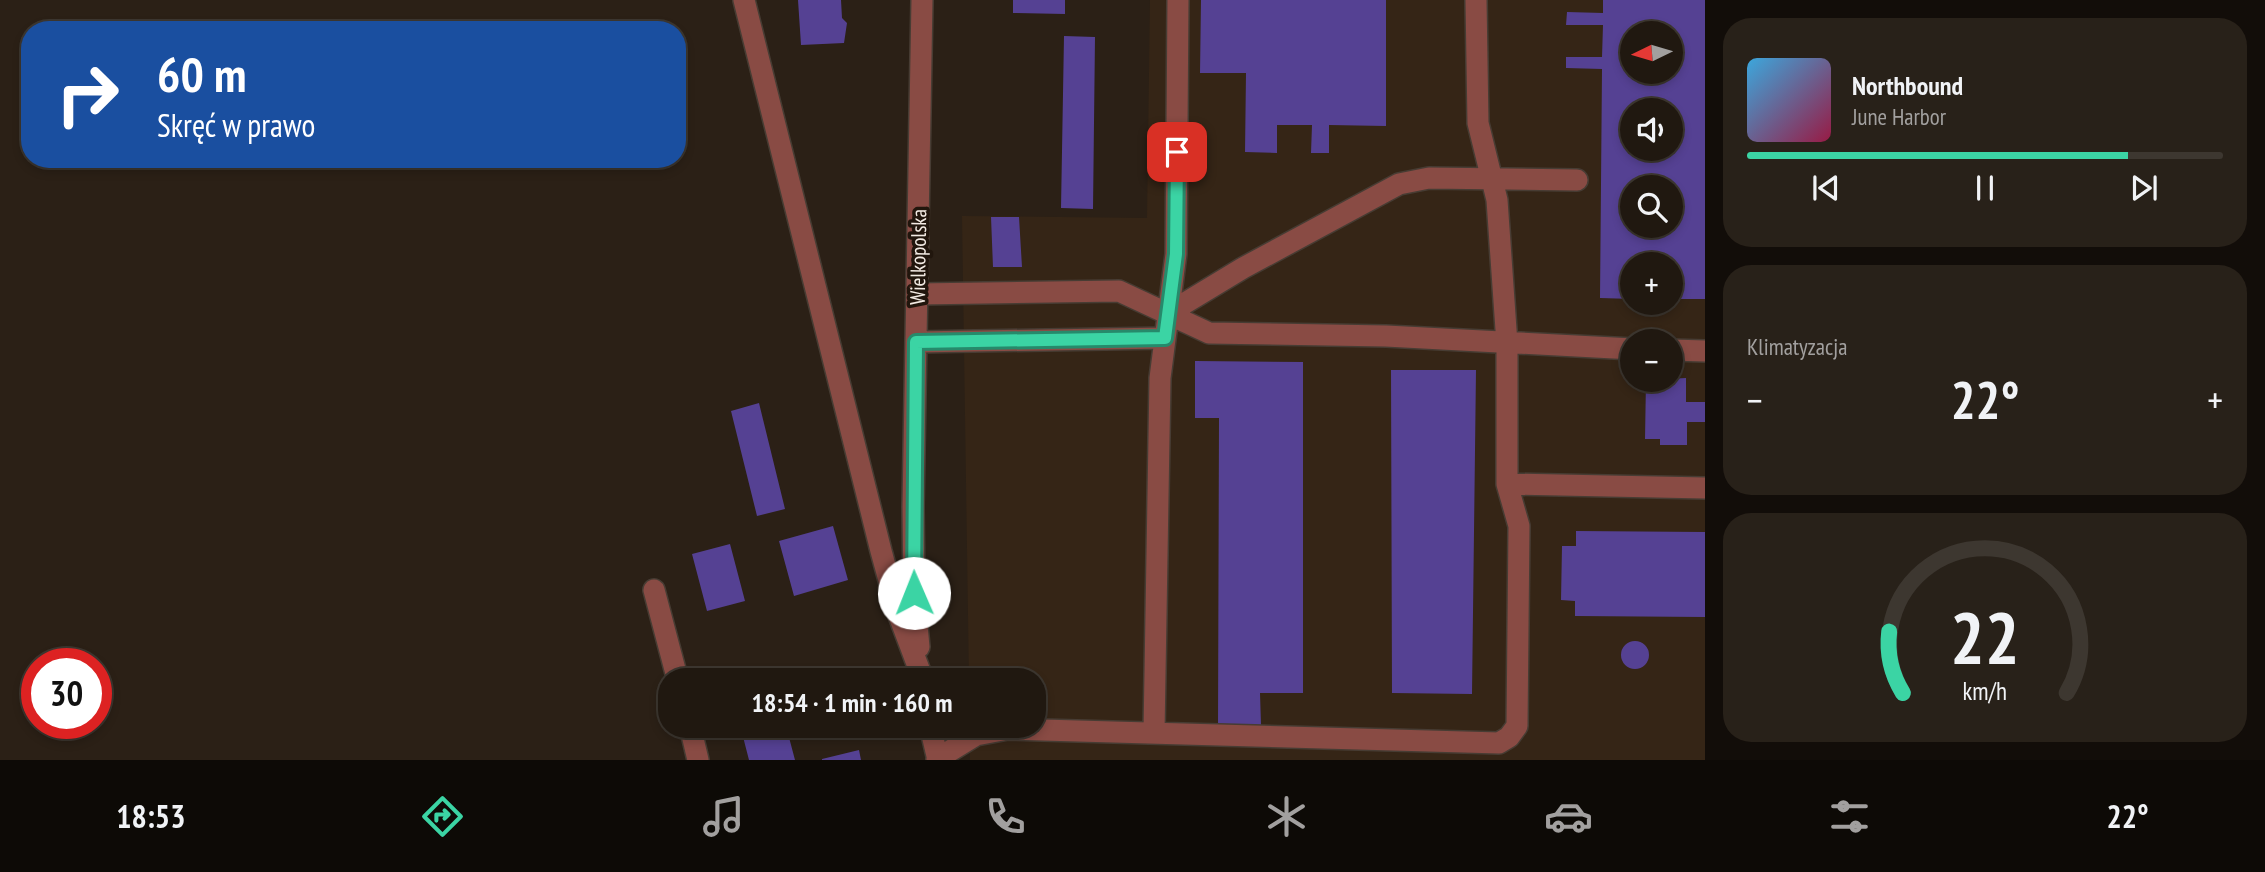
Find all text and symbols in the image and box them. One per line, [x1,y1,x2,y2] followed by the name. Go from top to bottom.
[1620,21,1684,84] north arrow
[1620,21,1683,392] map controls
[157,42,246,106] text: 60 m
[42,49,133,140] icon: right
[1852,69,1963,102] text: Northbound
[1620,98,1683,161] button: sound
[1852,102,1946,131] text: June Harbor
[157,104,315,146] text: Skręć w prawo
[1147,122,1207,182] pin
[1158,133,1196,171] icon: arrive
[1807,169,1845,207] icon: previous
[1966,169,2004,207] icon: pause
[2125,169,2163,207] icon: next
[1620,175,1683,238] button: search
[904,209,932,305] street label: Wielkopolska
[1620,252,1683,315] button: +
[1620,329,1683,392] button: −
[1747,332,1847,361] text: Klimatyzacja
[1951,366,2019,433] text: 22°
[1747,375,1763,424] text: −
[2207,375,2223,424] text: +
[877,556,951,630] position arrow
[1950,590,2020,684] text: 22
[21,648,112,739] speed limit sign: 30
[1963,675,2007,707] text: km/h
[752,686,952,719] text: 18:54 · 1 min · 160 m
[418,792,467,841] icon: directions
[699,792,748,841] icon: music
[981,792,1030,841] icon: phone
[1262,792,1311,841] icon: climate
[1544,792,1593,841] icon: car
[1825,792,1874,841] icon: filters
[116,795,185,837] text: 18:53
[2107,795,2149,837] text: 22°

